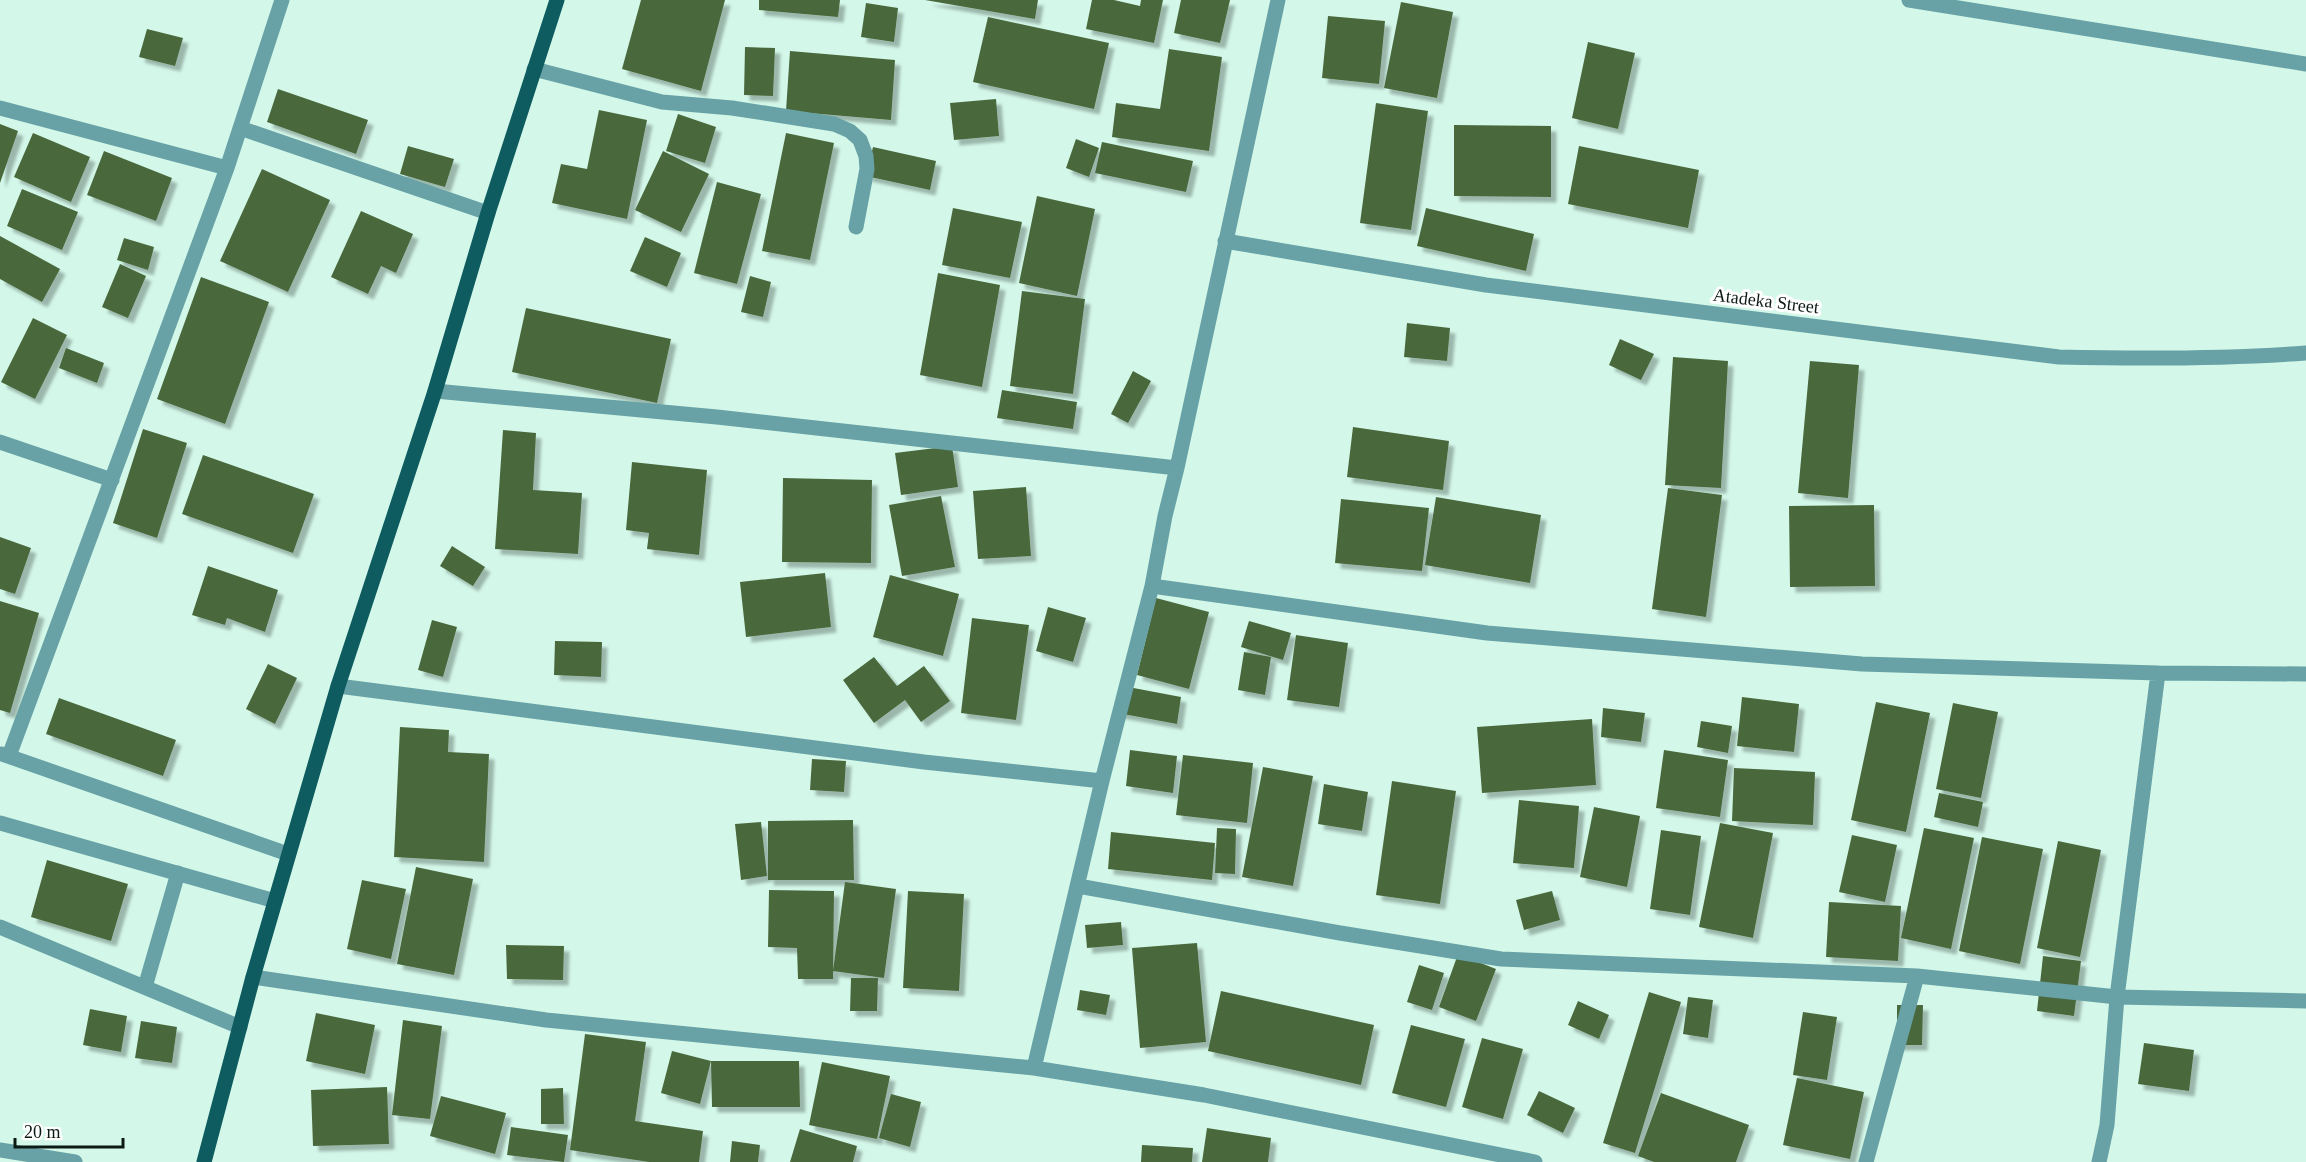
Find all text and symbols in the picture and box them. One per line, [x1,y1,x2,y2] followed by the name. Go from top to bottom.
[1712,285,1820,317] street label: Atadeka Street
[15,1111,123,1149] scale bar
[24,1122,61,1142] text: 20 m

